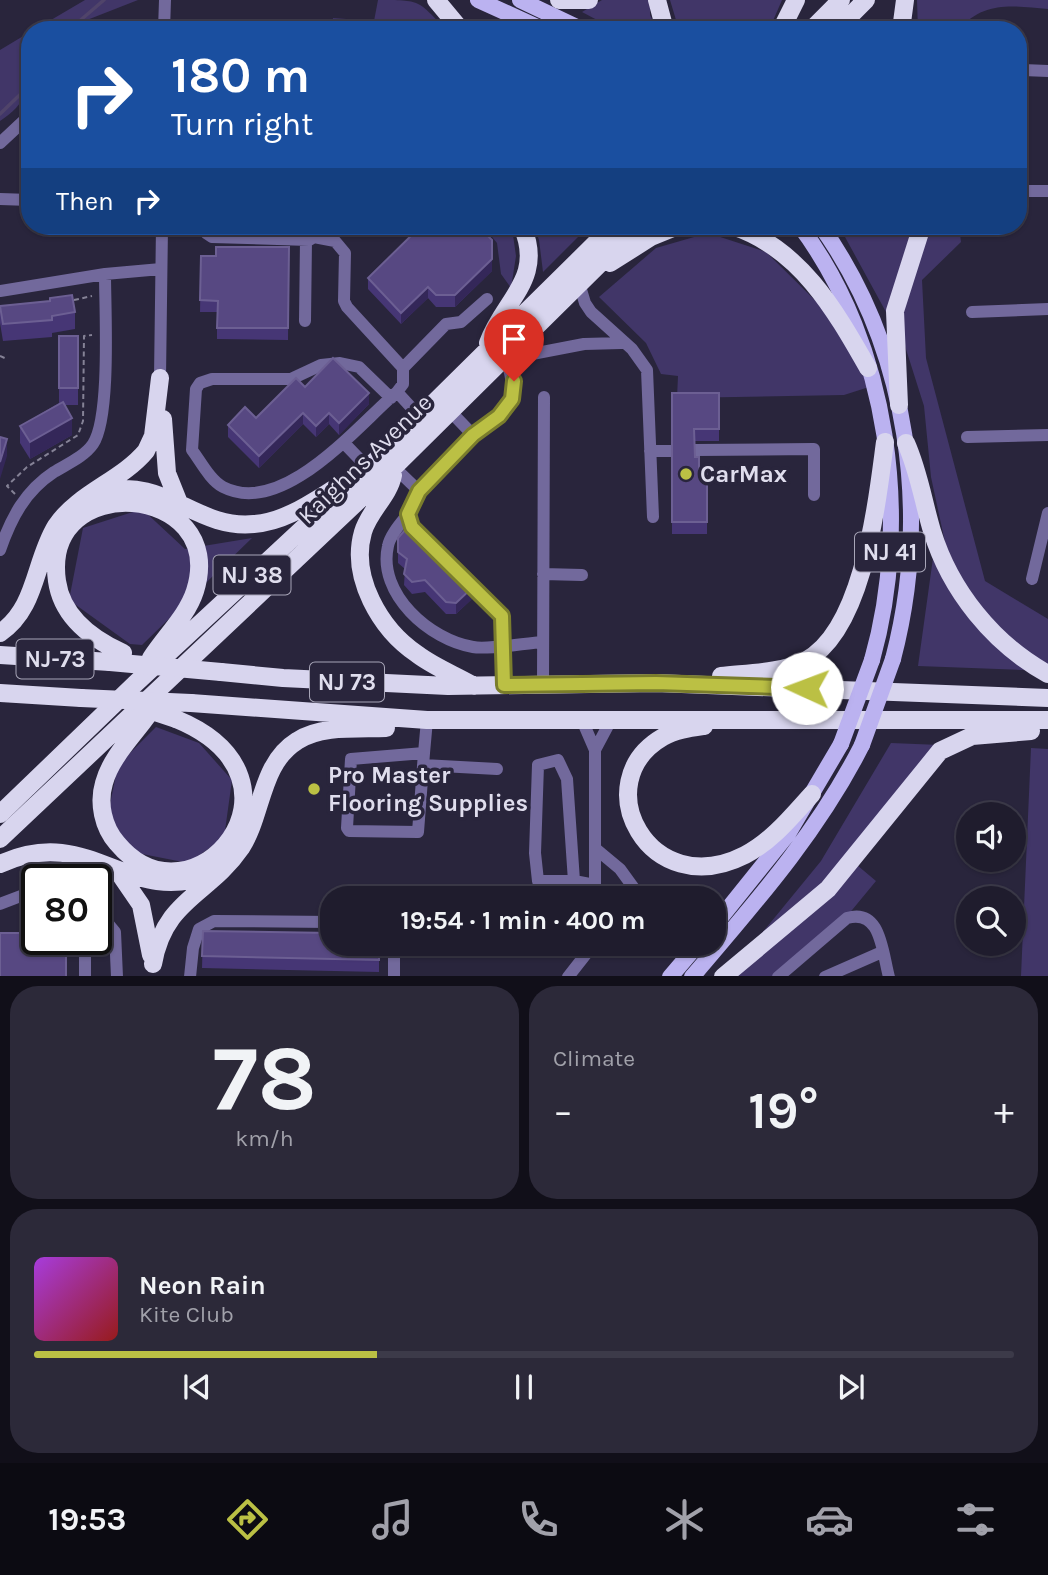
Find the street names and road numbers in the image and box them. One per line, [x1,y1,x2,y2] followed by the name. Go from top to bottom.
[292,388,438,530] street label: Kaighns Avenue
[855,532,925,572] road number: NJ 41
[214,555,290,594] road number: NJ 38
[16,639,94,678] road number: NJ-73
[310,662,384,702] road number: NJ 73

